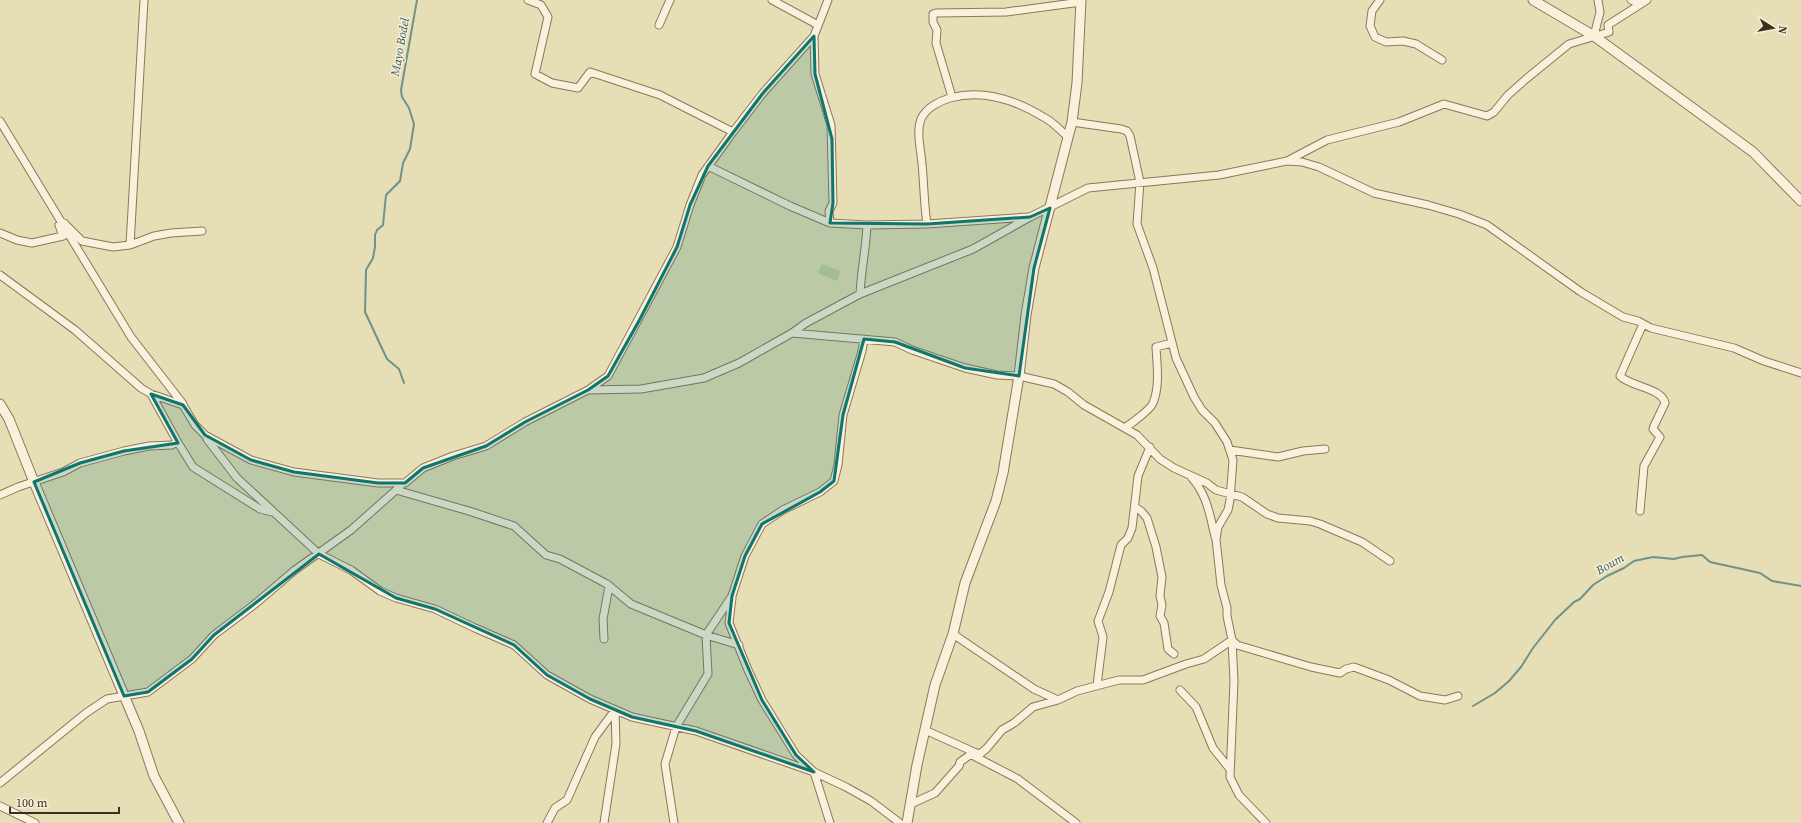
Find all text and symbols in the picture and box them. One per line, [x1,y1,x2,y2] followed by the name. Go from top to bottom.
[1753,8,1793,48] north arrow
[387,16,413,78] water label: Mayo Bodel
[1774,24,1790,35] text: N
[1592,550,1627,579] water label: Boum
[10,789,119,815] scale bar
[16,795,48,811] text: 100 m

